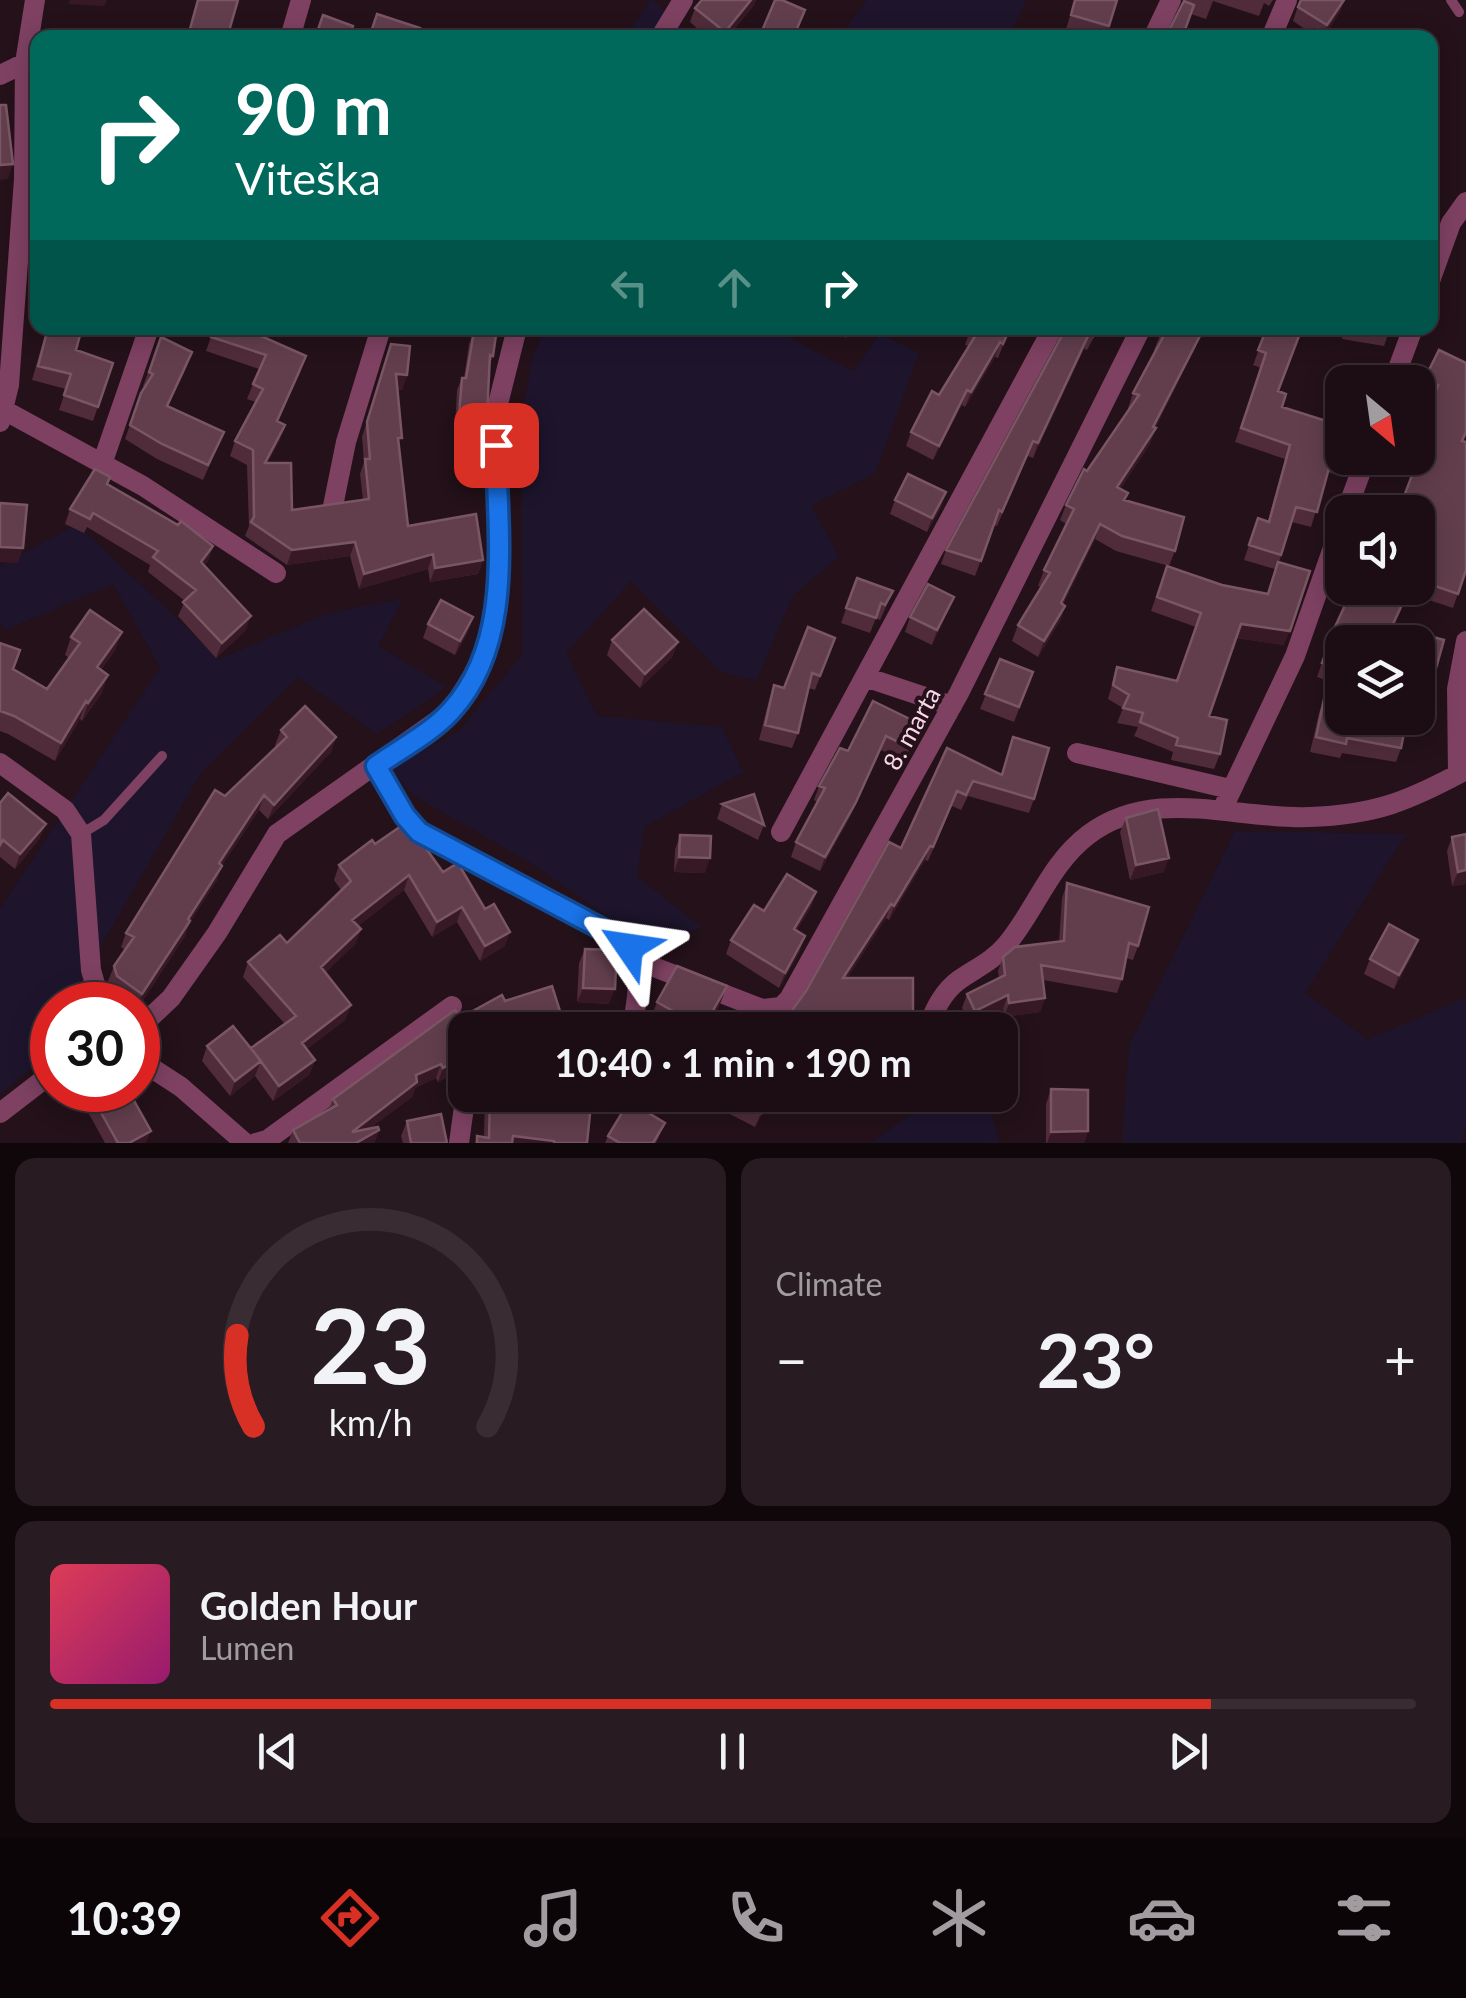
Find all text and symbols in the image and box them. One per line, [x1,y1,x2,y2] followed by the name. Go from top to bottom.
[235,66,392,150] text: 90 m
[70,70,200,200] icon: right
[235,151,381,205] text: Viteška
[602,260,657,315] icon: left
[707,260,762,315] icon: ahead
[812,260,867,315] icon: right
[1325,365,1435,475] north arrow
[1325,365,1435,735] map controls
[454,403,539,488] pin
[469,418,524,473] icon: arrive
[1325,495,1435,605] button: sound
[1325,625,1435,735] button: layers
[876,681,946,775] street label: 8. marta
[577,895,681,999] position arrow
[30,982,160,1112] speed limit sign: 30
[554,1039,912,1085] text: 10:40 · 1 min · 190 m
[776,1264,882,1303] text: Climate
[310,1281,431,1406] text: 23
[1037,1314,1155,1404] text: 23°
[776,1326,807,1392] text: −
[1384,1326,1416,1392] text: +
[328,1401,412,1444] text: km/h
[200,1582,417,1628] text: Golden Hour
[200,1628,294,1667] text: Lumen
[250,1724,305,1779] icon: previous
[705,1724,760,1779] icon: pause
[1161,1724,1216,1779] icon: next
[315,1883,385,1953] icon: directions
[518,1883,588,1953] icon: music
[721,1883,791,1953] icon: phone
[924,1883,994,1953] icon: climate
[1127,1883,1197,1953] icon: car
[1329,1883,1399,1953] icon: filters
[66,1891,182,1945] text: 10:39

